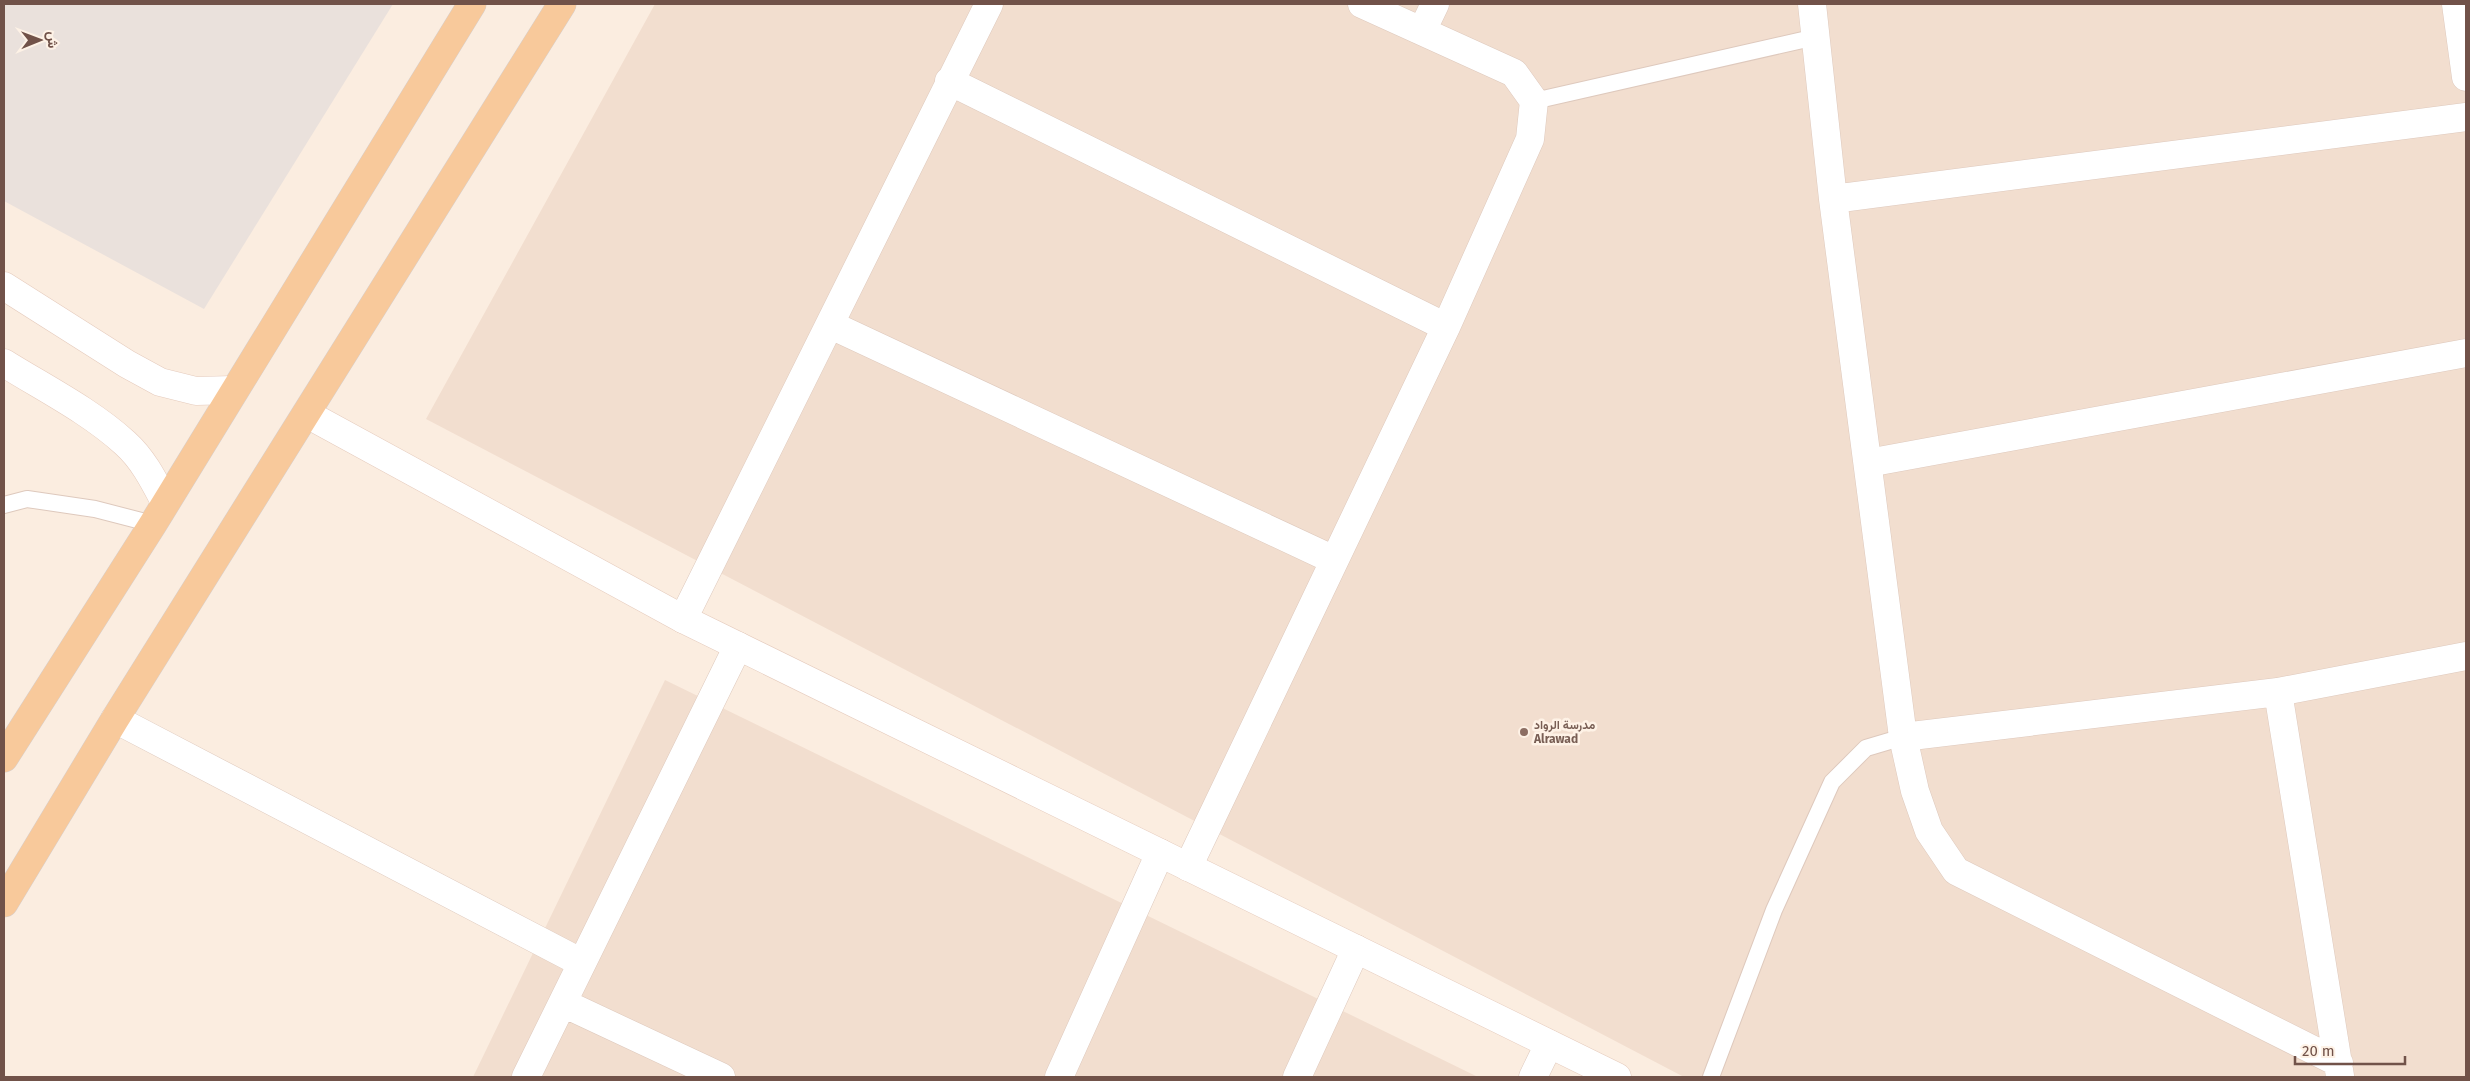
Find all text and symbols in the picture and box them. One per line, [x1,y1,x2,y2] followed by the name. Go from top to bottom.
[15,15,65,65] north arrow
[44,31,61,49] text: ش
[1533,718,1596,746] place label: مدرسة الرواد Alrawad
[1518,726,1530,738] marker: مدرسة الرواد Alrawad
[2295,1034,2405,1066] scale bar
[2302,1042,2335,1060] text: 20 m

